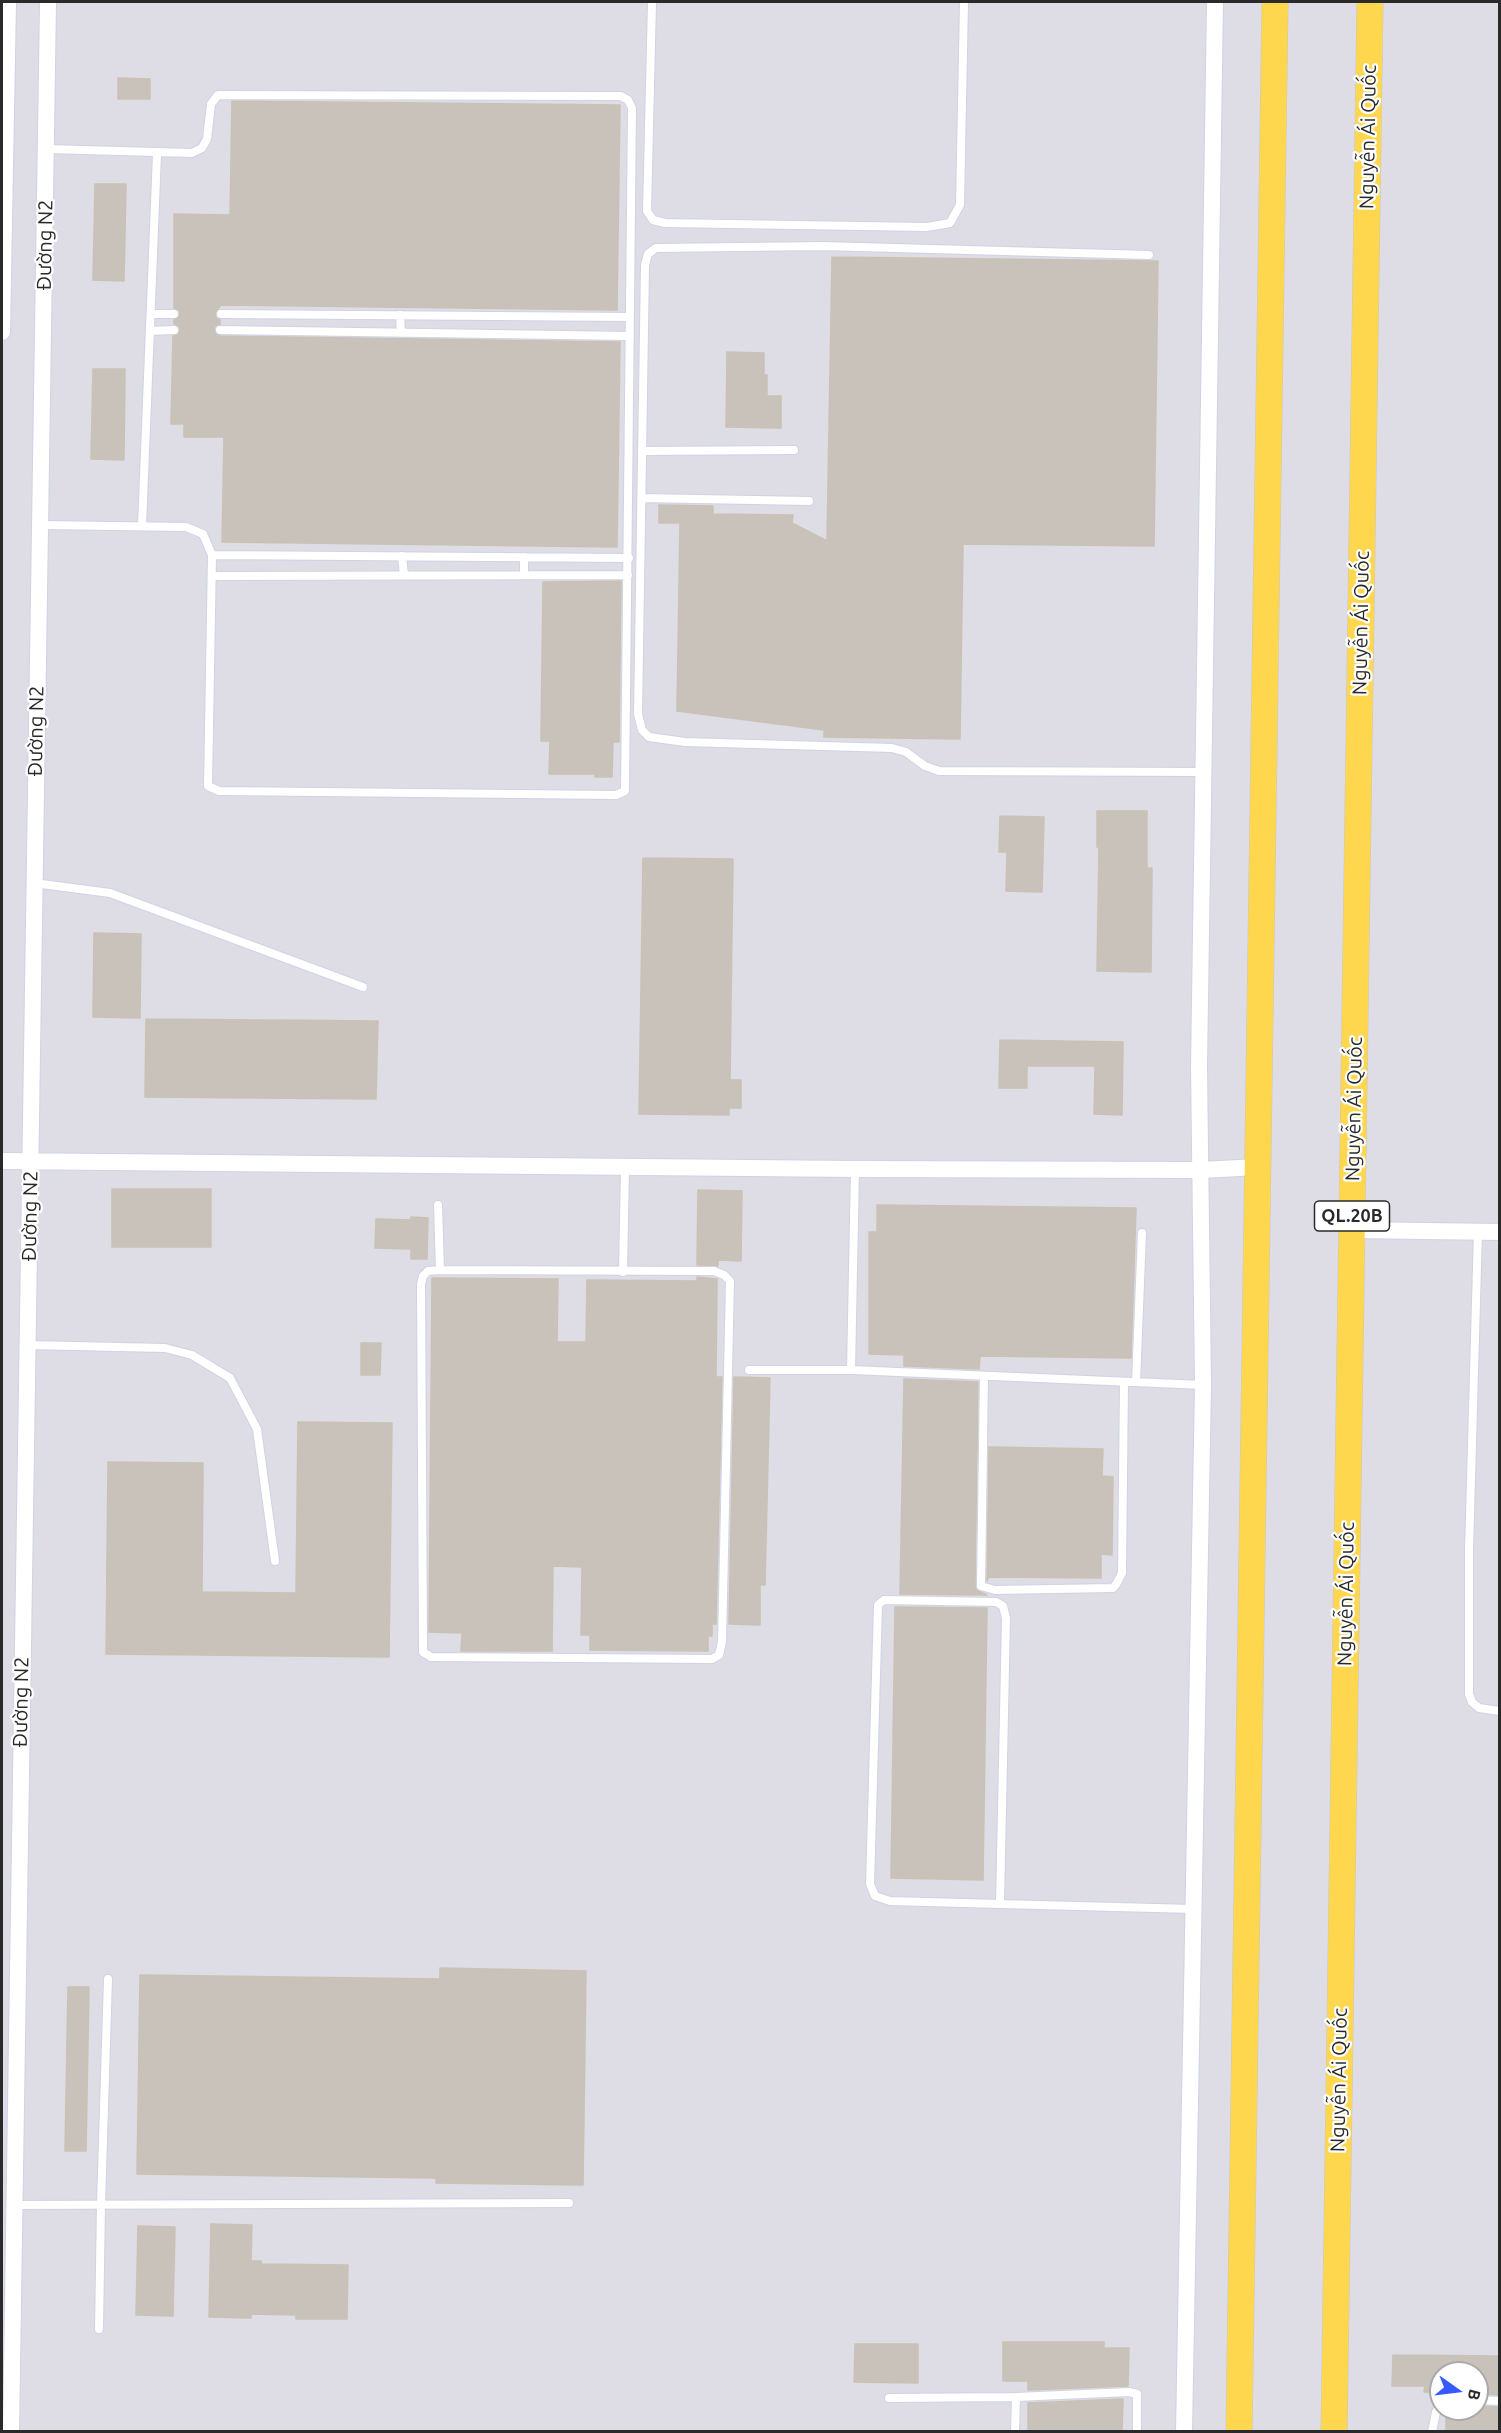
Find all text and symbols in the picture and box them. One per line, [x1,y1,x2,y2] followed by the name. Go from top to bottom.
[1355,65,1381,209] street label: Nguyễn Ái Quốc
[32,199,58,291] street label: Đường N2
[1348,551,1374,695] street label: Nguyễn Ái Quốc
[23,685,49,777] street label: Đường N2
[1341,1037,1367,1181] street label: Nguyễn Ái Quốc
[17,1170,43,1262] street label: Đường N2
[1314,1201,1390,1231] road number: QL.20B
[1333,1522,1359,1666] street label: Nguyễn Ái Quốc
[8,1656,34,1748] street label: Đường N2
[1326,2008,1352,2152] street label: Nguyễn Ái Quốc
[1429,2361,1489,2421] north arrow
[1465,2388,1485,2402] text: B

